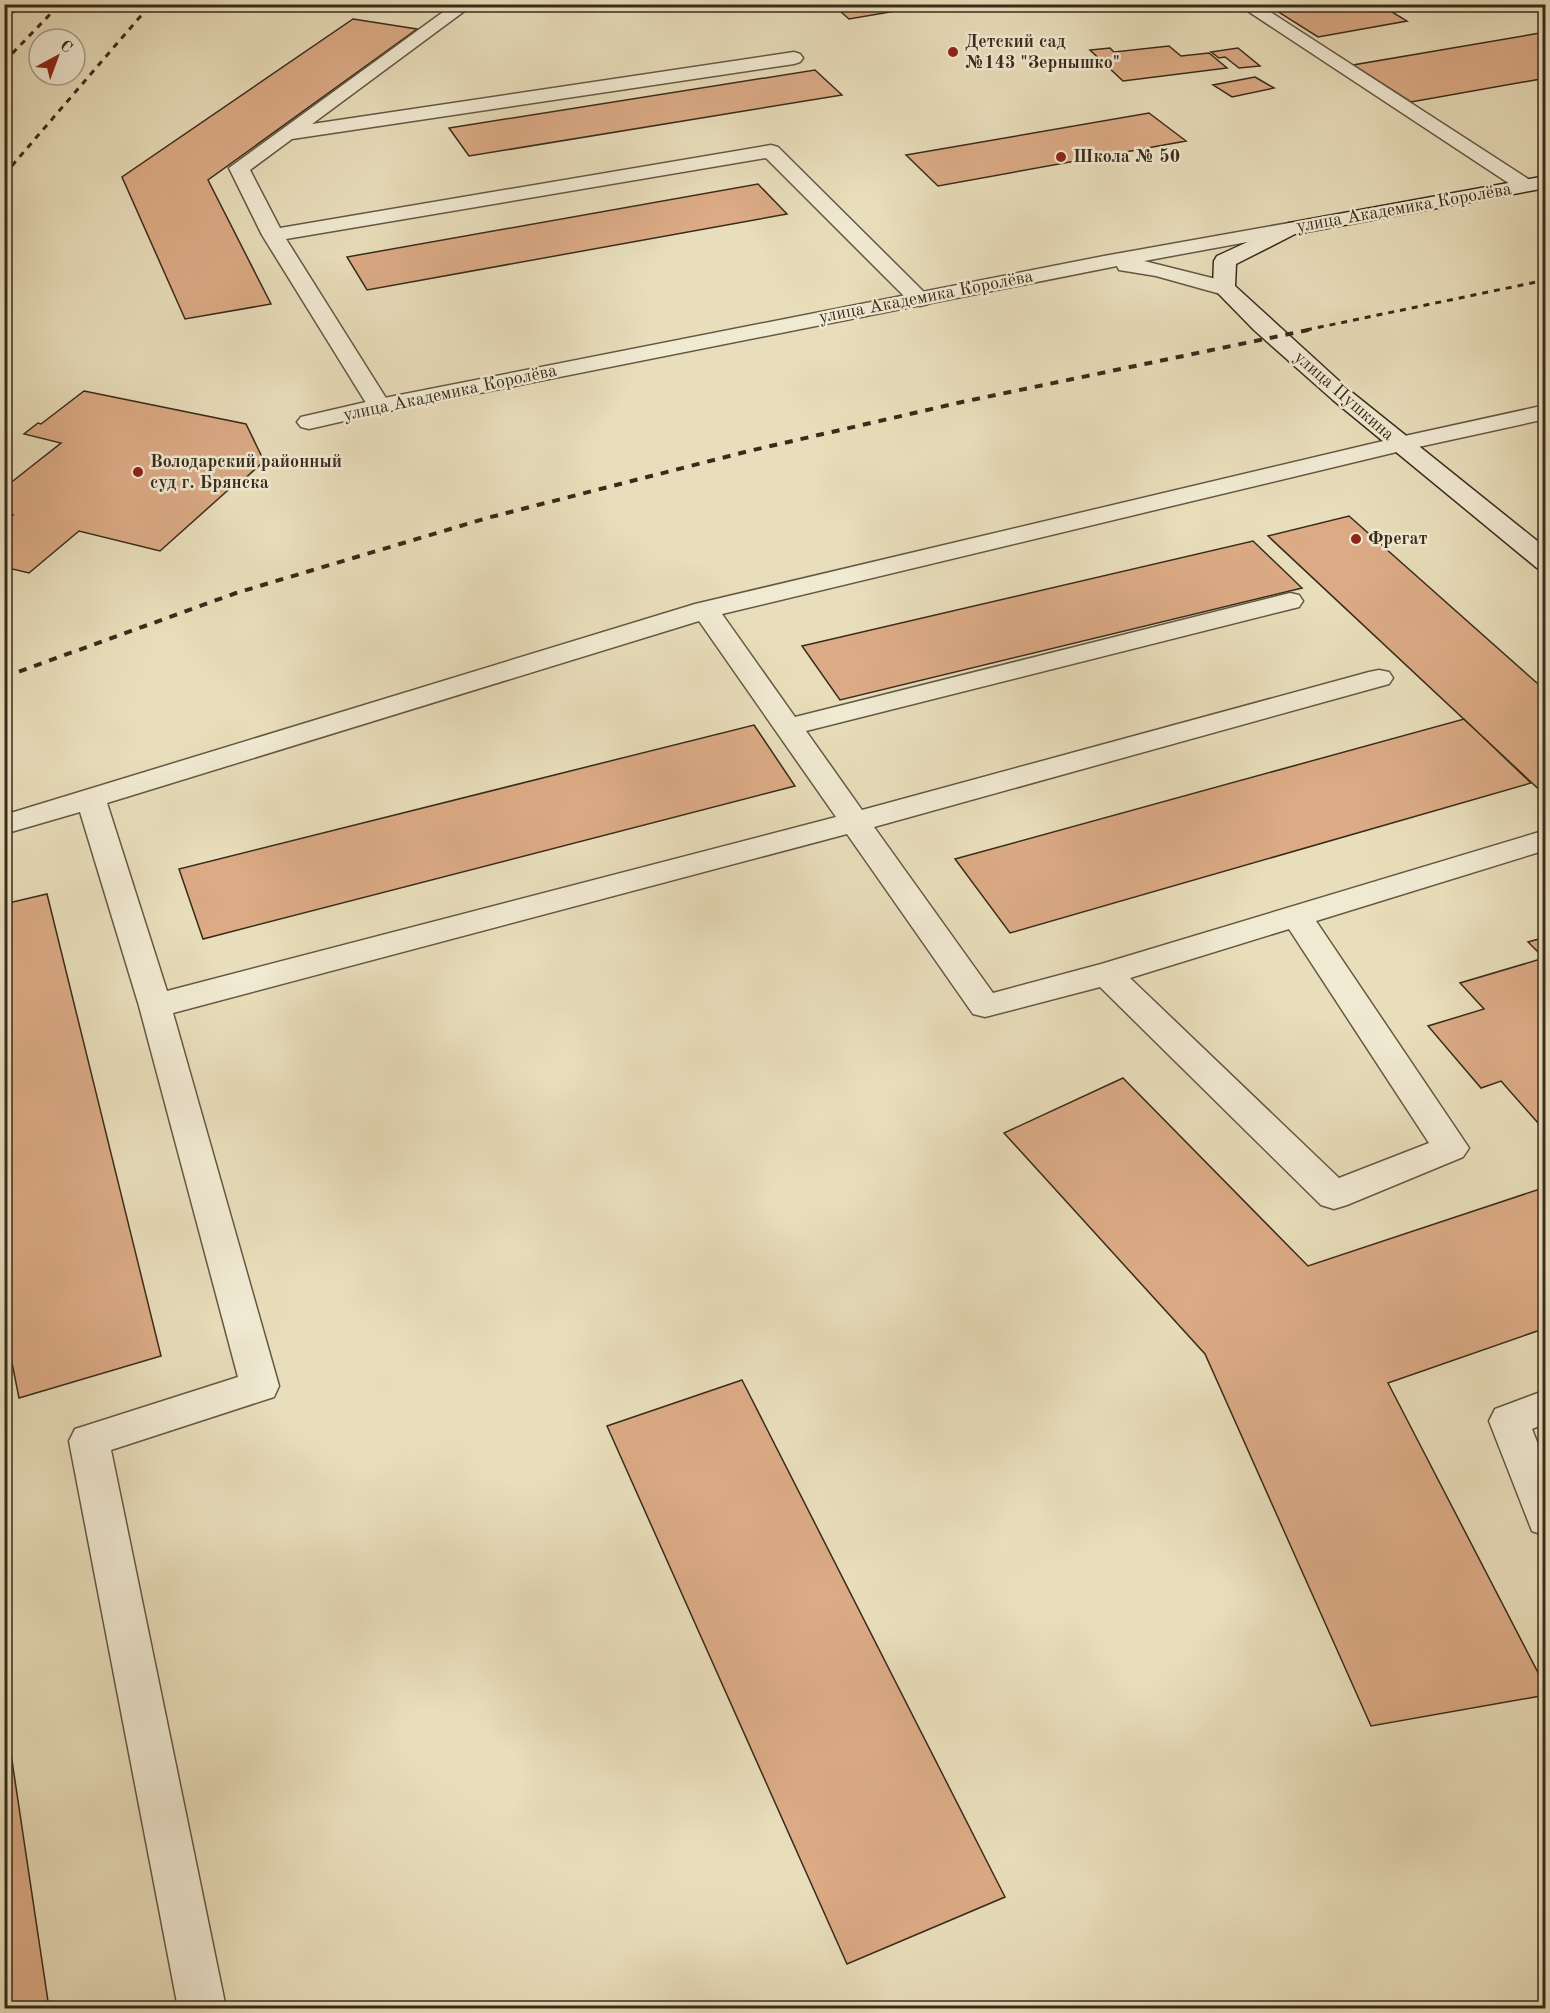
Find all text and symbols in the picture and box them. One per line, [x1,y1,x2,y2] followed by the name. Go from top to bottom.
[27,27,87,87] north arrow
[965,33,1120,72] place label: Детский сад №143 "Зернышко"
[56,38,75,57] text: С
[946,45,960,59] marker: Детский сад №143 "Зернышко"
[1073,148,1180,166] place label: Школа № 50
[1054,150,1068,164] marker: Школа № 50
[1295,180,1513,236] street label: улица Академика Королёва
[817,267,1035,327] street label: улица Академика Королёва
[1291,348,1398,444] street label: улица Пушкина
[341,362,559,424] street label: улица Академика Королёва
[150,453,342,492] place label: Володарский районный суд г. Брянска
[131,465,145,479] marker: Володарский районный суд г. Брянска
[1368,530,1428,548] place label: Фрегат
[1349,532,1363,546] marker: Фрегат

